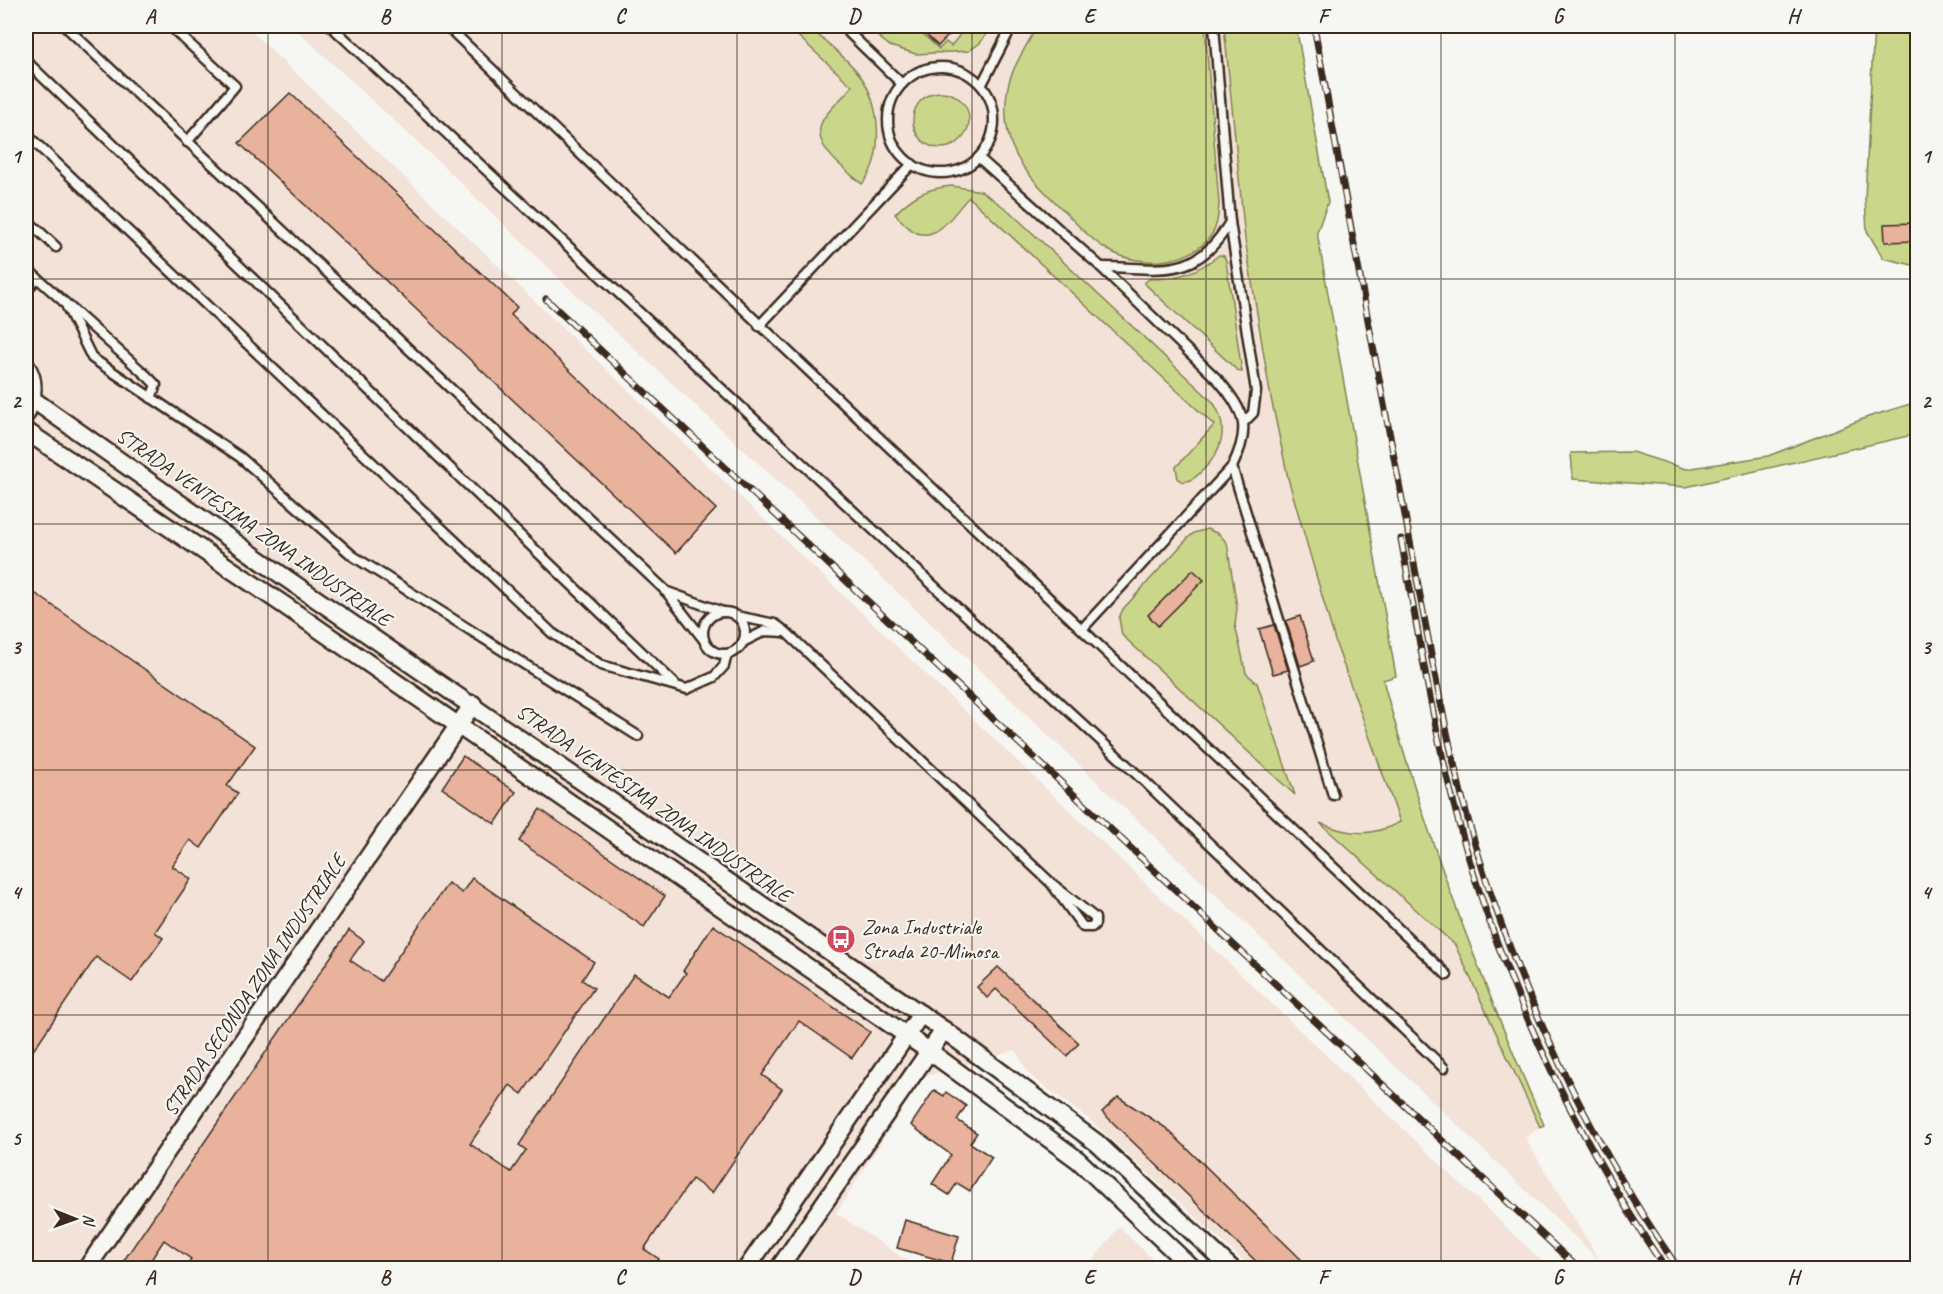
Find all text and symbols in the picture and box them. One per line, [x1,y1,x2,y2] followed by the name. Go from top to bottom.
[145,4,157,29] text: A
[380,4,392,29] text: B
[615,4,627,29] text: C
[848,4,862,29] text: D
[1084,4,1098,29] text: E
[1318,4,1332,29] text: F
[1553,4,1566,29] text: G
[1787,4,1802,29] text: H
[12,144,23,169] text: 1
[1922,144,1933,169] text: 1
[12,389,23,414] text: 2
[1922,389,1933,414] text: 2
[112,422,399,634] street label: STRADA VENTESIMA ZONA INDUSTRIALE
[12,635,23,660] text: 3
[1922,635,1933,660] text: 3
[512,698,799,910] street label: STRADA VENTESIMA ZONA INDUSTRIALE
[157,847,353,1121] street label: STRADA SECONDA ZONA INDUSTRIALE
[12,880,24,905] text: 4
[1922,880,1934,905] text: 4
[862,914,1000,964] place label: Zona Industriale Strada 20-Mimosa
[825,923,857,955] bus stop icon: Zona Industriale Strada 20-Mimosa
[12,1126,23,1151] text: 5
[1922,1126,1933,1151] text: 5
[45,1189,105,1249] north arrow
[79,1214,99,1227] text: N
[145,1265,157,1290] text: A
[380,1265,392,1290] text: B
[615,1265,627,1290] text: C
[848,1265,862,1290] text: D
[1084,1265,1098,1290] text: E
[1318,1265,1332,1290] text: F
[1553,1265,1566,1290] text: G
[1787,1265,1802,1290] text: H

